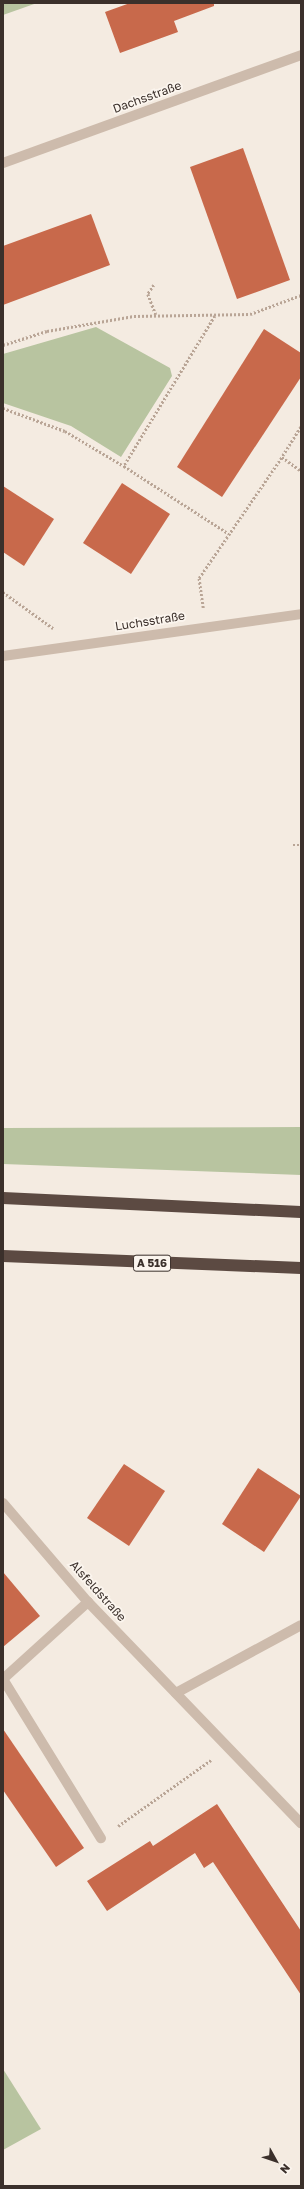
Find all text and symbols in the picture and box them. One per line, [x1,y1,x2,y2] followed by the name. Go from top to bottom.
[111,78,183,116] street label: Dachsstraße
[114,608,186,634] street label: Luchsstraße
[133,1254,171,1272] road number: A 516
[67,1558,129,1624] street label: Alsfeldstraße
[256,2141,296,2181] north arrow
[278,2162,293,2176] text: N

